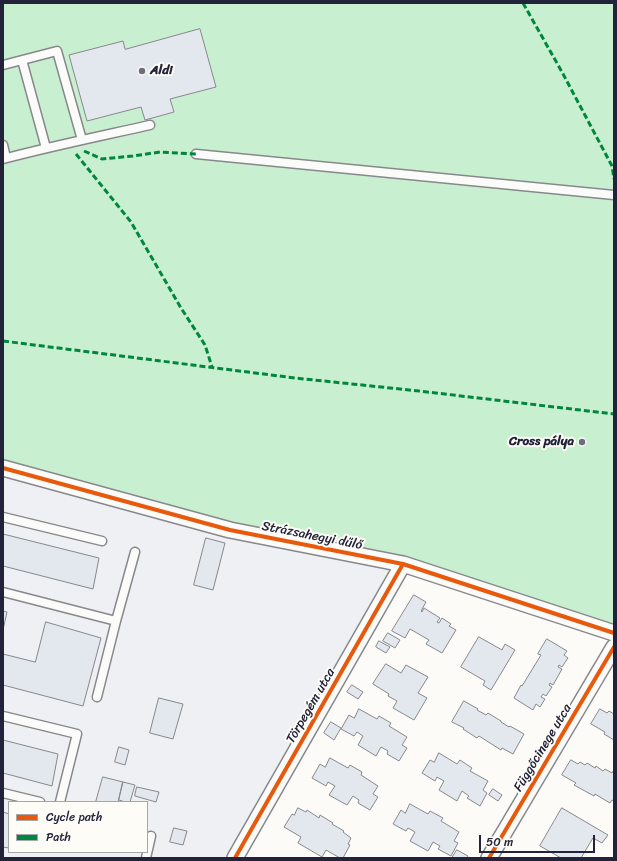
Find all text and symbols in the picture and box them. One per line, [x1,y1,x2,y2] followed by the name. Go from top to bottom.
[150,63,173,79] place label: Aldi
[137,66,147,76] marker: Aldi
[509,434,574,450] place label: Cross pálya
[577,437,587,447] marker: Cross pálya
[260,519,364,553] street label: Strázsahegyi dűlő
[283,666,339,746] street label: Törpegém utca
[511,701,575,795] street label: Függőcinege utca
[8,801,148,853] legend
[46,806,102,828] text: Cycle path
[46,826,71,848] text: Path
[481,827,597,853] scale bar
[486,831,513,853] text: 50 m

